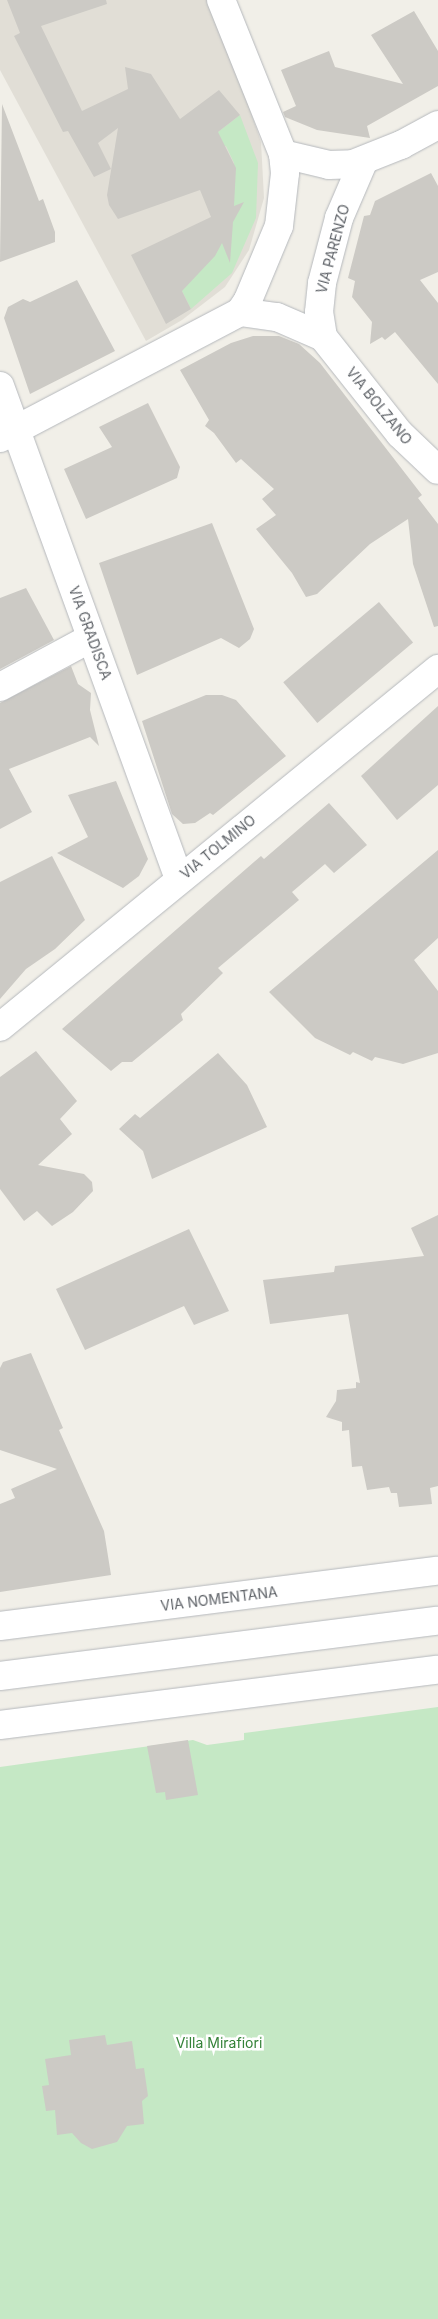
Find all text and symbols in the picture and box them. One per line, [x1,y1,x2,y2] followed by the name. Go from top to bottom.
[313,203,353,295] street label: VIA PARENZO
[343,364,415,448] street label: VIA BOLZANO
[65,584,115,682] street label: VIA GRADISCA
[177,812,259,882] street label: VIA TOLMINO
[160,1583,278,1615] street label: VIA NOMENTANA
[176,2035,262,2051] park label: Villa Mirafiori

